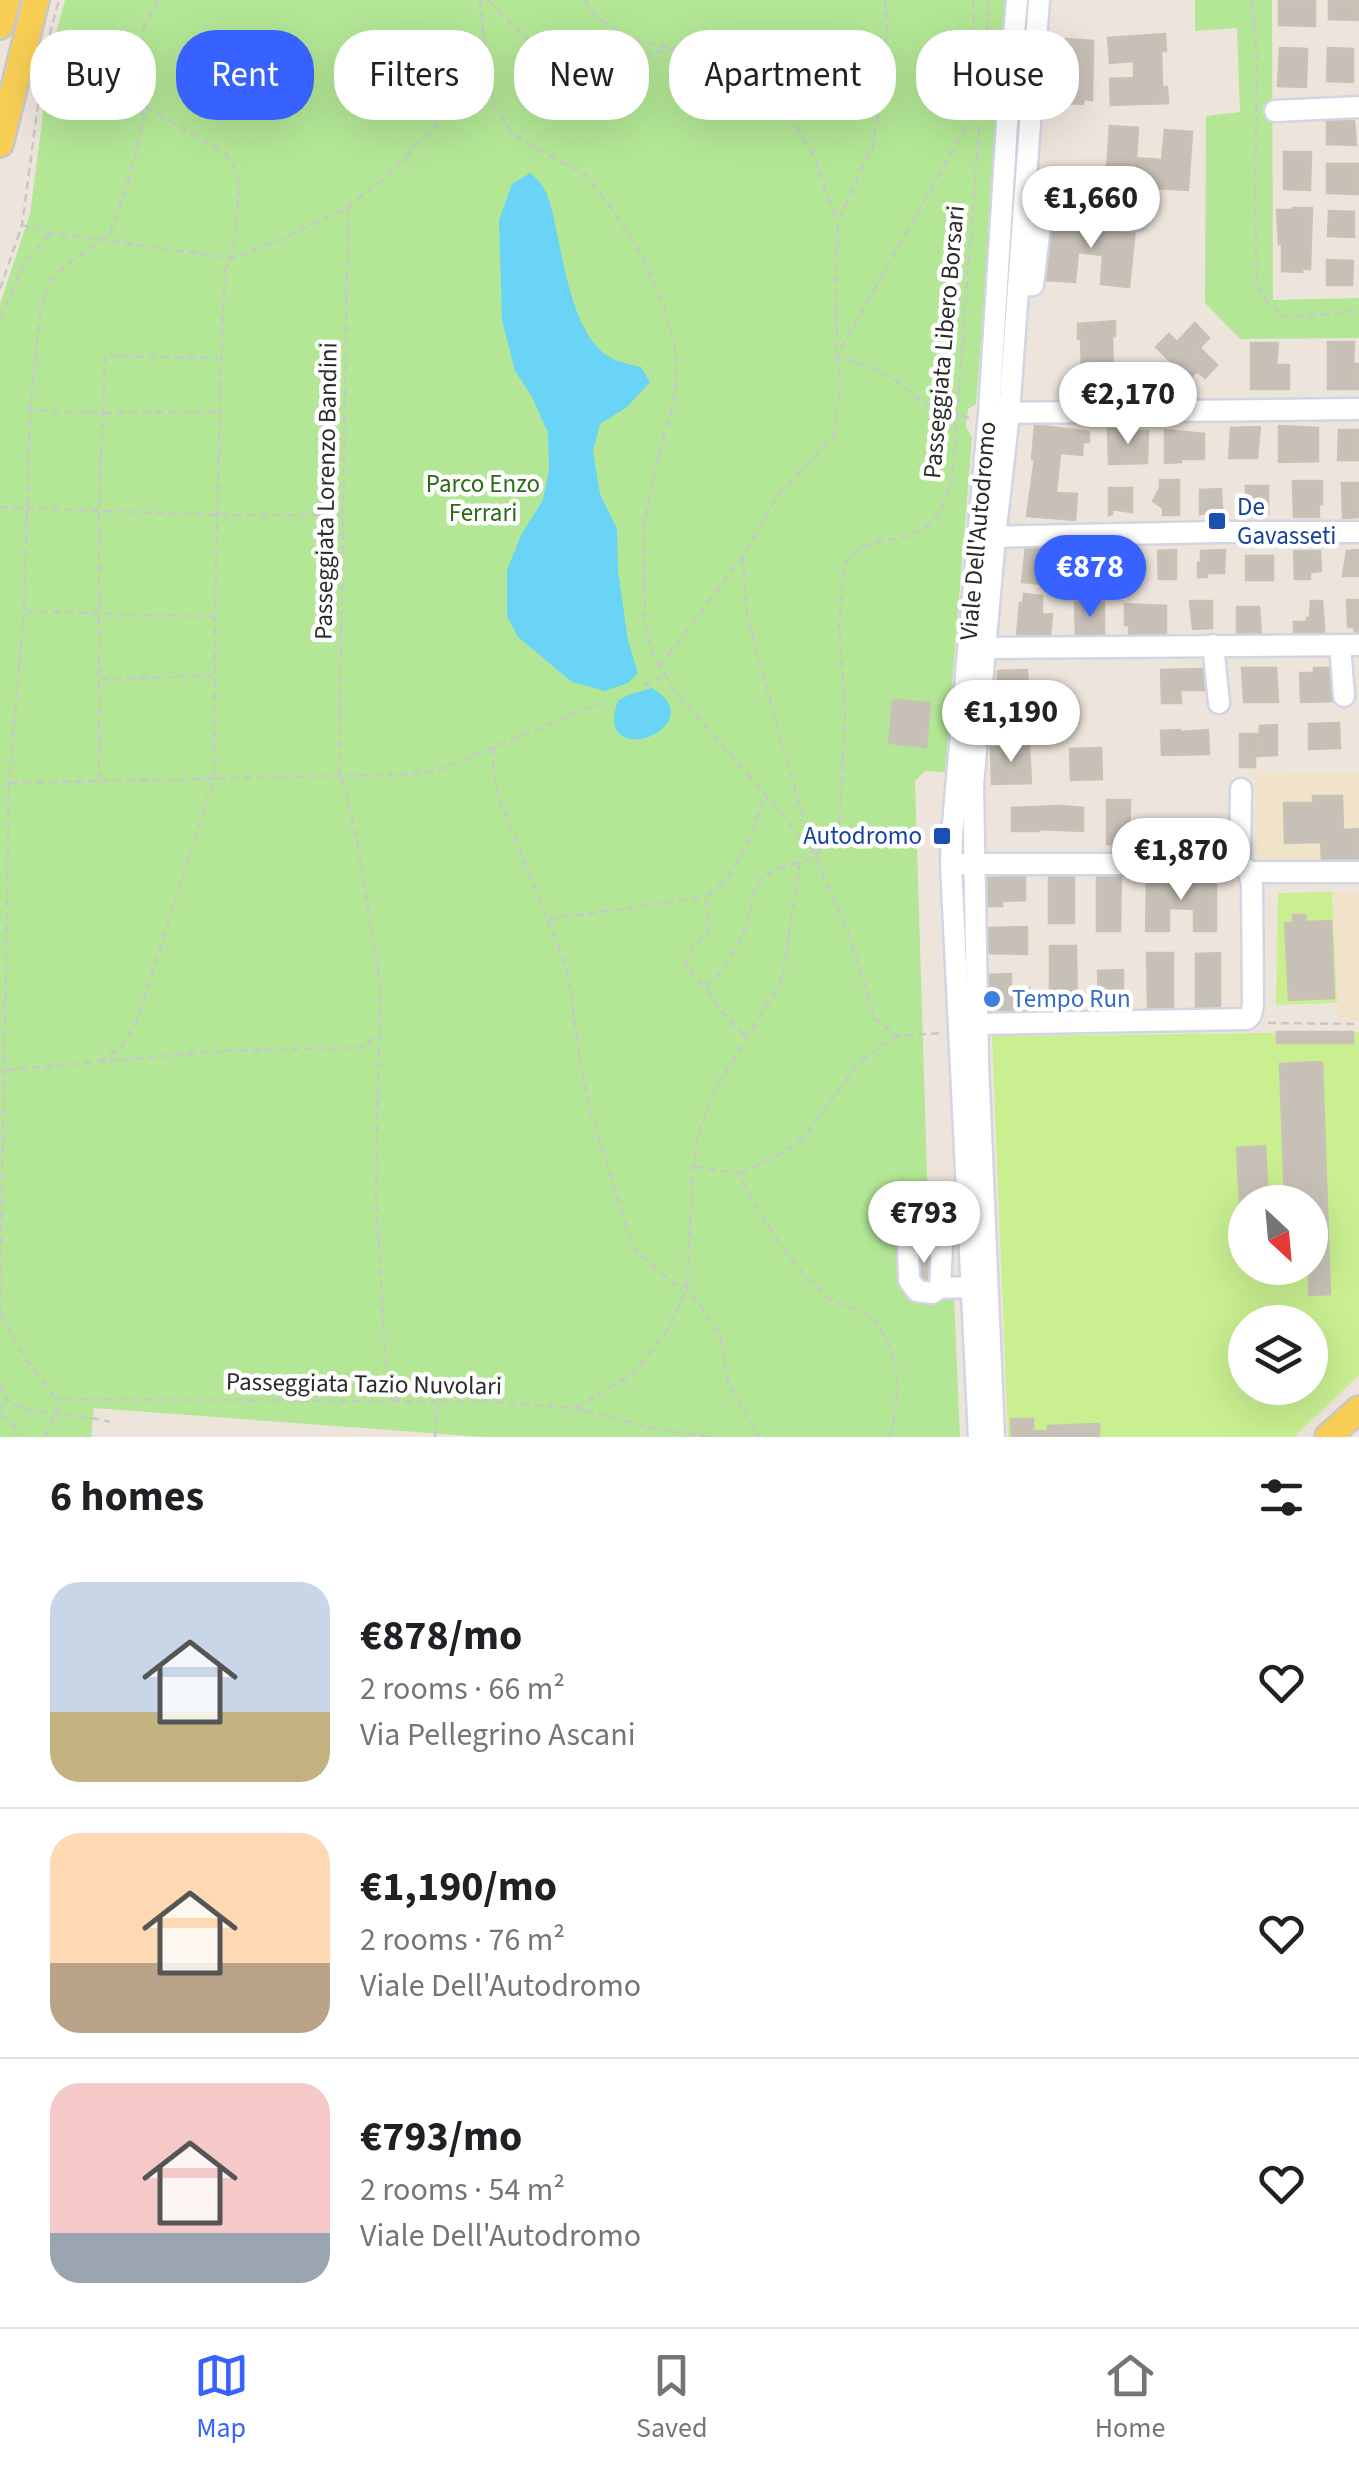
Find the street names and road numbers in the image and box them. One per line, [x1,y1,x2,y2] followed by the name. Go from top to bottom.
[914,204,974,480] street label: Passeggiata Libero Borsari
[305,342,347,640] street label: Passeggiata Lorenzo Bandini
[950,420,1006,642] street label: Viale Dell'Autodromo
[226,1364,502,1404] street label: Passeggiata Tazio Nuvolari

